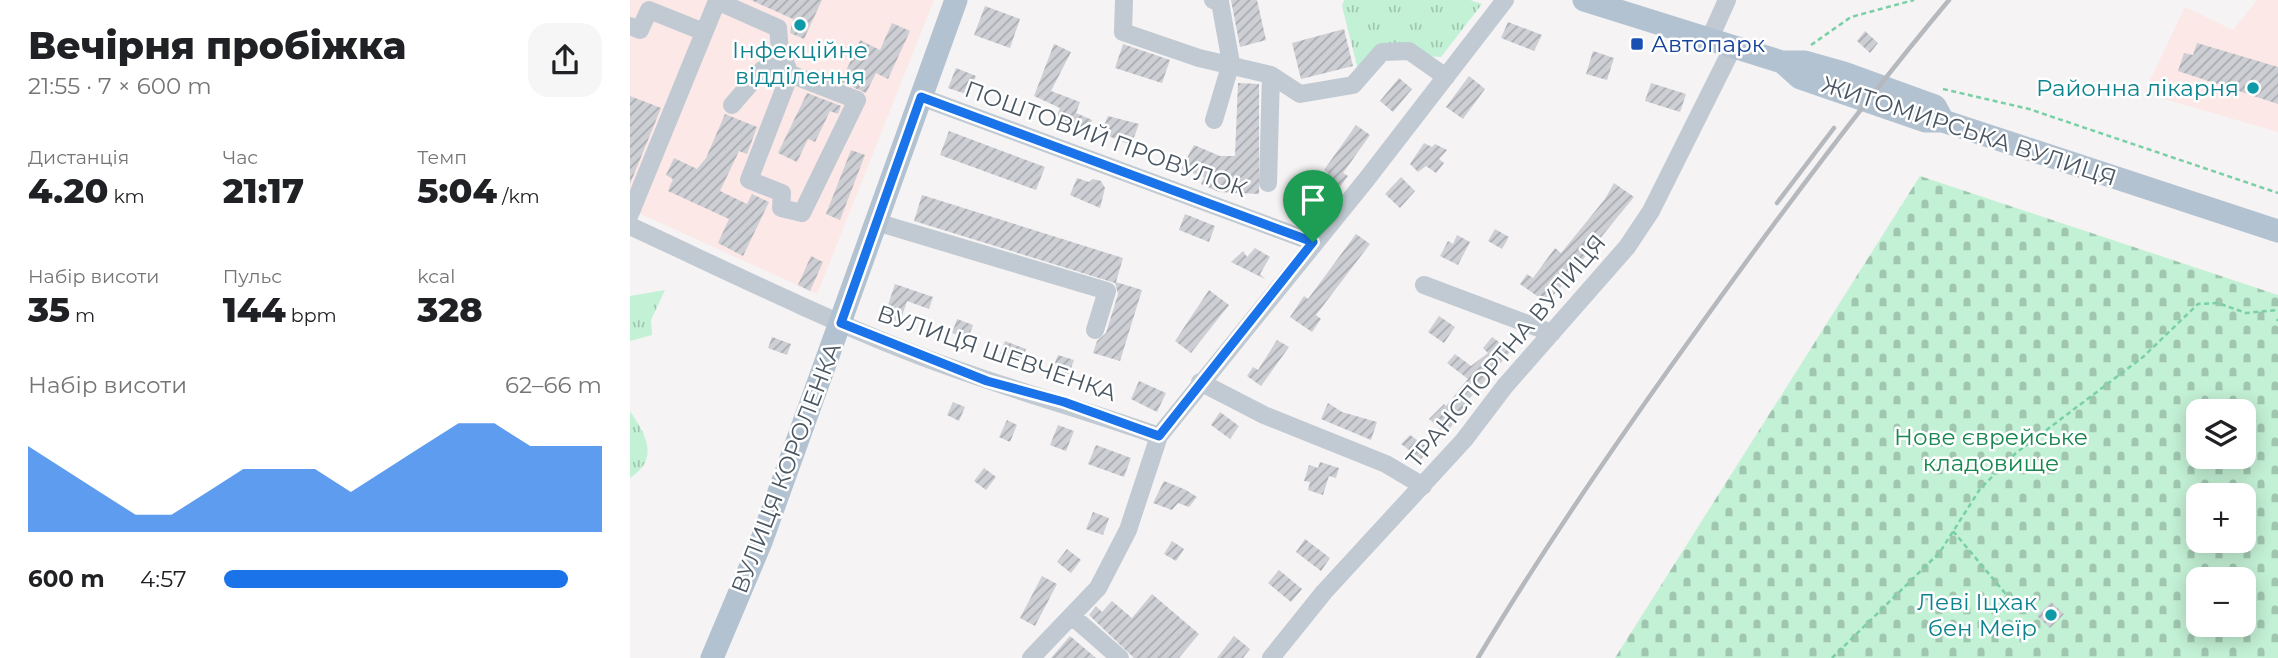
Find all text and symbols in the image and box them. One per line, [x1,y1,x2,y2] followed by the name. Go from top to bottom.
[792,17,808,33] marker: Інфекційне відділення
[28,22,406,69] text: Вечірня пробіжка
[528,23,602,97] button: share
[1651,30,1766,58] place label: Автопарк
[732,36,868,90] place label: Інфекційне відділення
[1629,36,1645,52] marker: Автопарк
[1818,70,2120,192] street label: ЖИТОМИРСЬКА ВУЛИЦЯ
[28,72,212,100] text: 21:55 · 7 × 600 m
[2036,74,2239,102] place label: Районна лікарня
[961,75,1251,203] street label: ПОШТОВИЙ ПРОВУЛОК
[2245,80,2261,96] marker: Районна лікарня
[28,146,129,169] text: Дистанція
[223,146,258,169] text: Час
[417,146,467,169] text: Темп
[28,169,108,212] text: 4.20
[223,169,304,212] text: 21:17
[417,169,497,212] text: 5:04
[1283,170,1343,242] pin
[1294,181,1332,219] icon: arrive
[108,185,145,208] text: km
[497,185,540,208] text: /km
[1400,229,1612,473] street label: ТРАНСПОРТНА ВУЛИЦЯ
[28,265,159,288] text: Набір висоти
[223,265,282,288] text: Пульс
[417,265,455,288] text: kcal
[28,288,70,331] text: 35
[223,288,286,331] text: 144
[417,288,483,331] text: 328
[874,299,1120,407] street label: ВУЛИЦЯ ШЕВЧЕНКА
[70,304,95,327] text: m
[286,304,337,327] text: bpm
[725,339,847,597] street label: ВУЛИЦЯ КОРОЛЕНКА
[28,371,187,399] text: Набір висоти
[505,371,602,399] text: 62–66 m
[2186,399,2256,637] map controls
[2186,399,2256,469] button: layers
[1894,423,2088,477] park label: Нове єврейське кладовище
[2186,483,2256,553] button: +
[28,565,105,593] text: 600 m
[140,565,186,593] text: 4:57
[2186,567,2256,637] button: −
[1917,588,2038,642] place label: Леві Іцхак бен Меїр
[2043,607,2059,623] marker: Леві Іцхак бен Меїр

